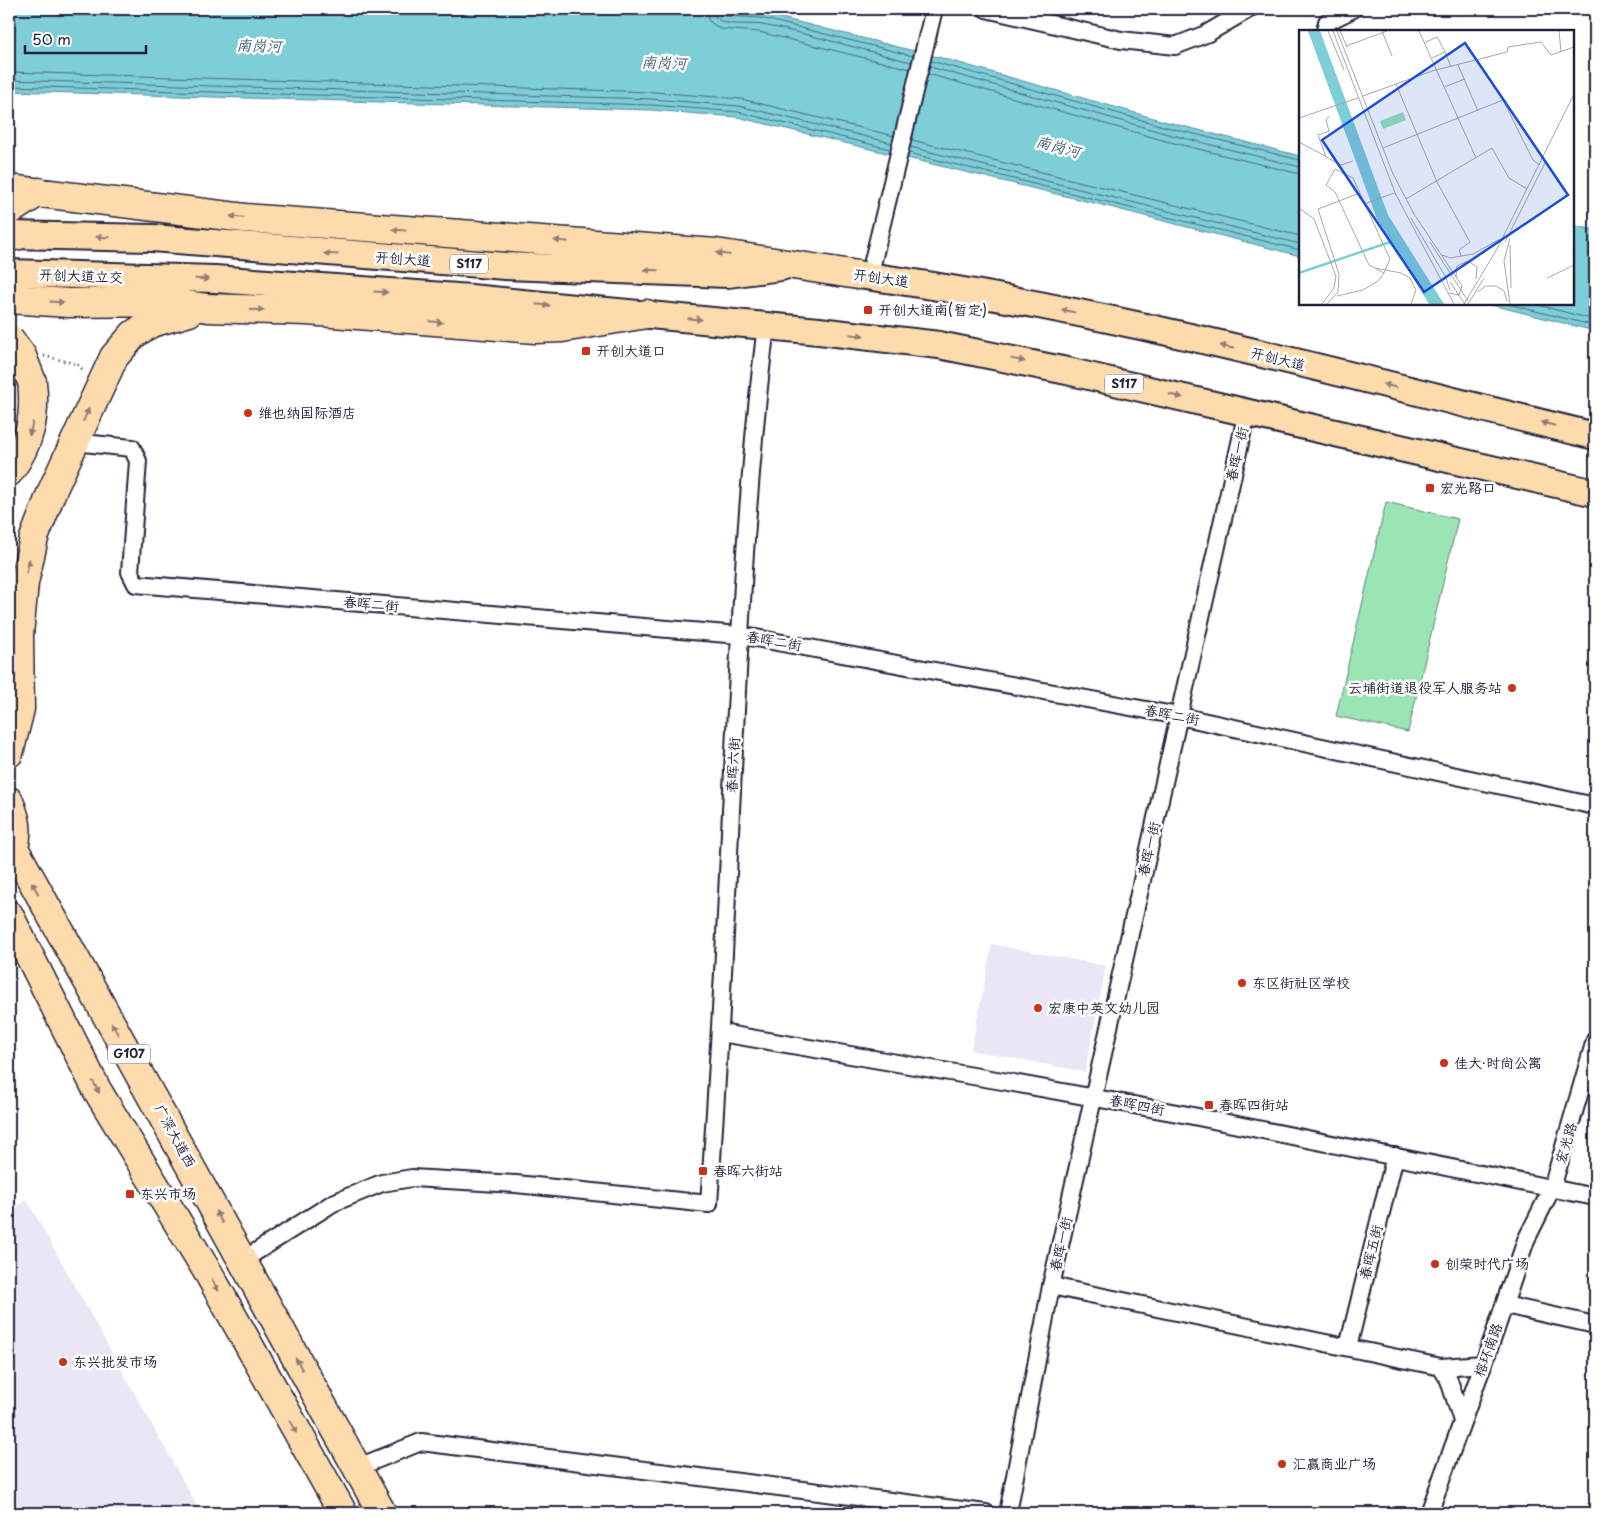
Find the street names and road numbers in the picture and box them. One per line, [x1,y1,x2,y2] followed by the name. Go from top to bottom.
[374,246,432,271] street label: 开创大道
[450,254,488,274] road number: S117
[852,263,910,292] street label: 开创大道
[39,264,123,287] street label: 开创大道立交
[1248,342,1308,375] street label: 开创大道
[1105,374,1143,394] road number: S117
[1220,424,1253,484] street label: 春晖一街
[342,591,400,616] street label: 春晖二街
[745,625,803,656] street label: 春晖二街
[1143,699,1202,730] street label: 春晖二街
[721,736,744,793] street label: 春晖六街
[1132,819,1165,879] street label: 春晖一街
[108,1044,150,1064] road number: G107
[1108,1089,1167,1120] street label: 春晖四街
[149,1100,202,1171] street label: 广深大道西
[1549,1120,1582,1166] street label: 宏光路
[1044,1214,1077,1274] street label: 春晖一街
[1354,1222,1387,1282] street label: 春晖五街
[1468,1320,1507,1380] street label: 榕环南路

